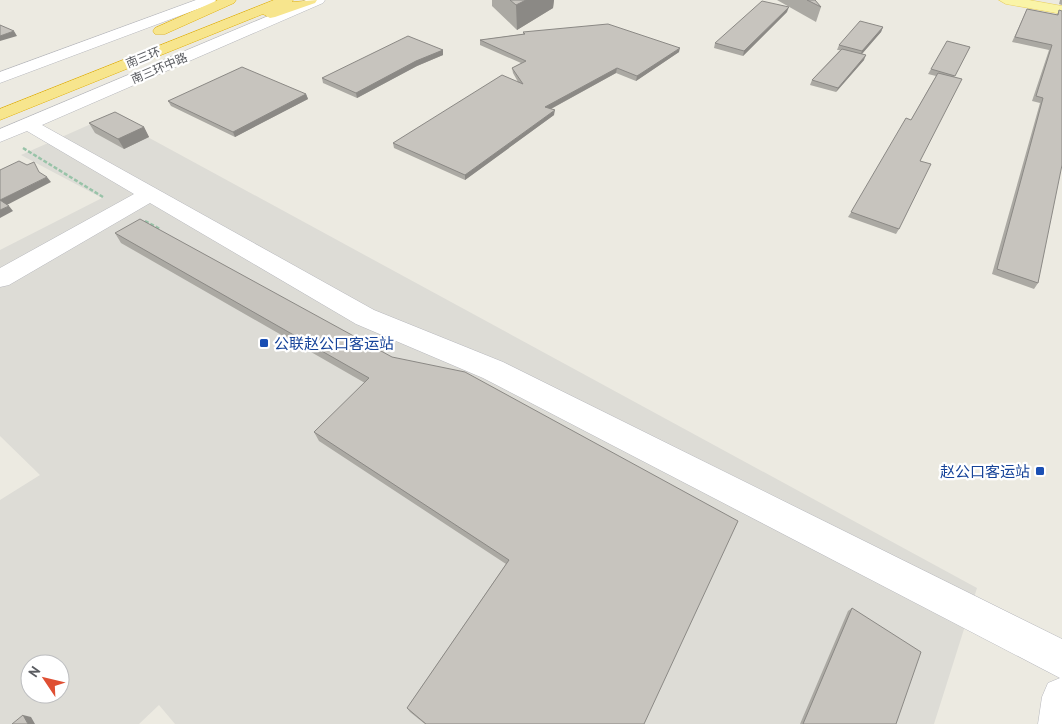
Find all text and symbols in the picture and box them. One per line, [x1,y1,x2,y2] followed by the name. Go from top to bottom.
[123,43,163,71] street label: 南三环
[128,49,190,87] street label: 南三环中路
[274,334,394,353] place label: 公联赵公口客运站
[258,337,270,349] marker: 公联赵公口客运站
[940,462,1030,481] place label: 赵公口客运站
[1034,465,1046,477] marker: 赵公口客运站
[20,654,70,704] north arrow
[24,663,44,680] text: N

